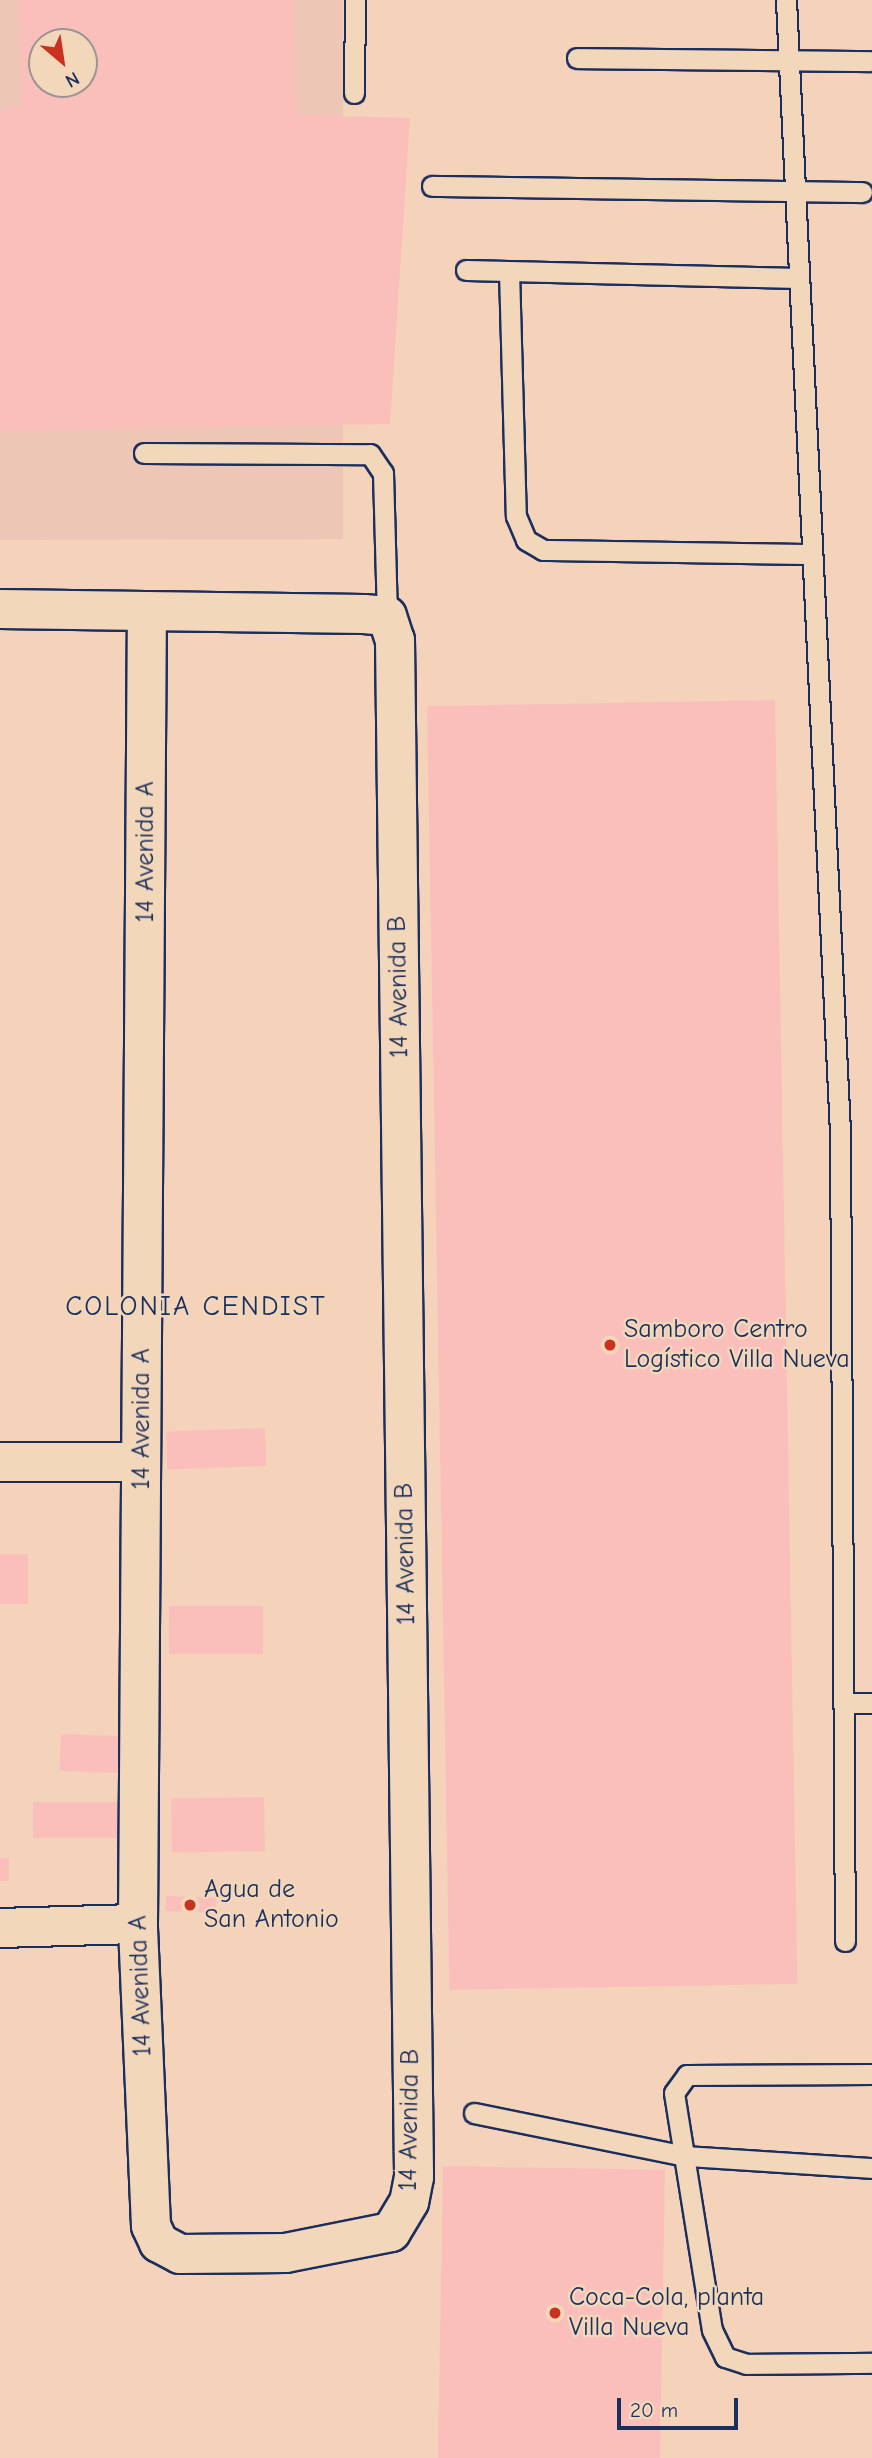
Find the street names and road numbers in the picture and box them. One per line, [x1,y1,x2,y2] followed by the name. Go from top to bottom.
[130,781,162,923] street label: 14 Avenida A
[382,916,416,1058] street label: 14 Avenida B
[126,1348,158,1490] street label: 14 Avenida A
[389,1483,423,1625] street label: 14 Avenida B
[123,1915,159,2057] street label: 14 Avenida A
[393,2049,427,2191] street label: 14 Avenida B

